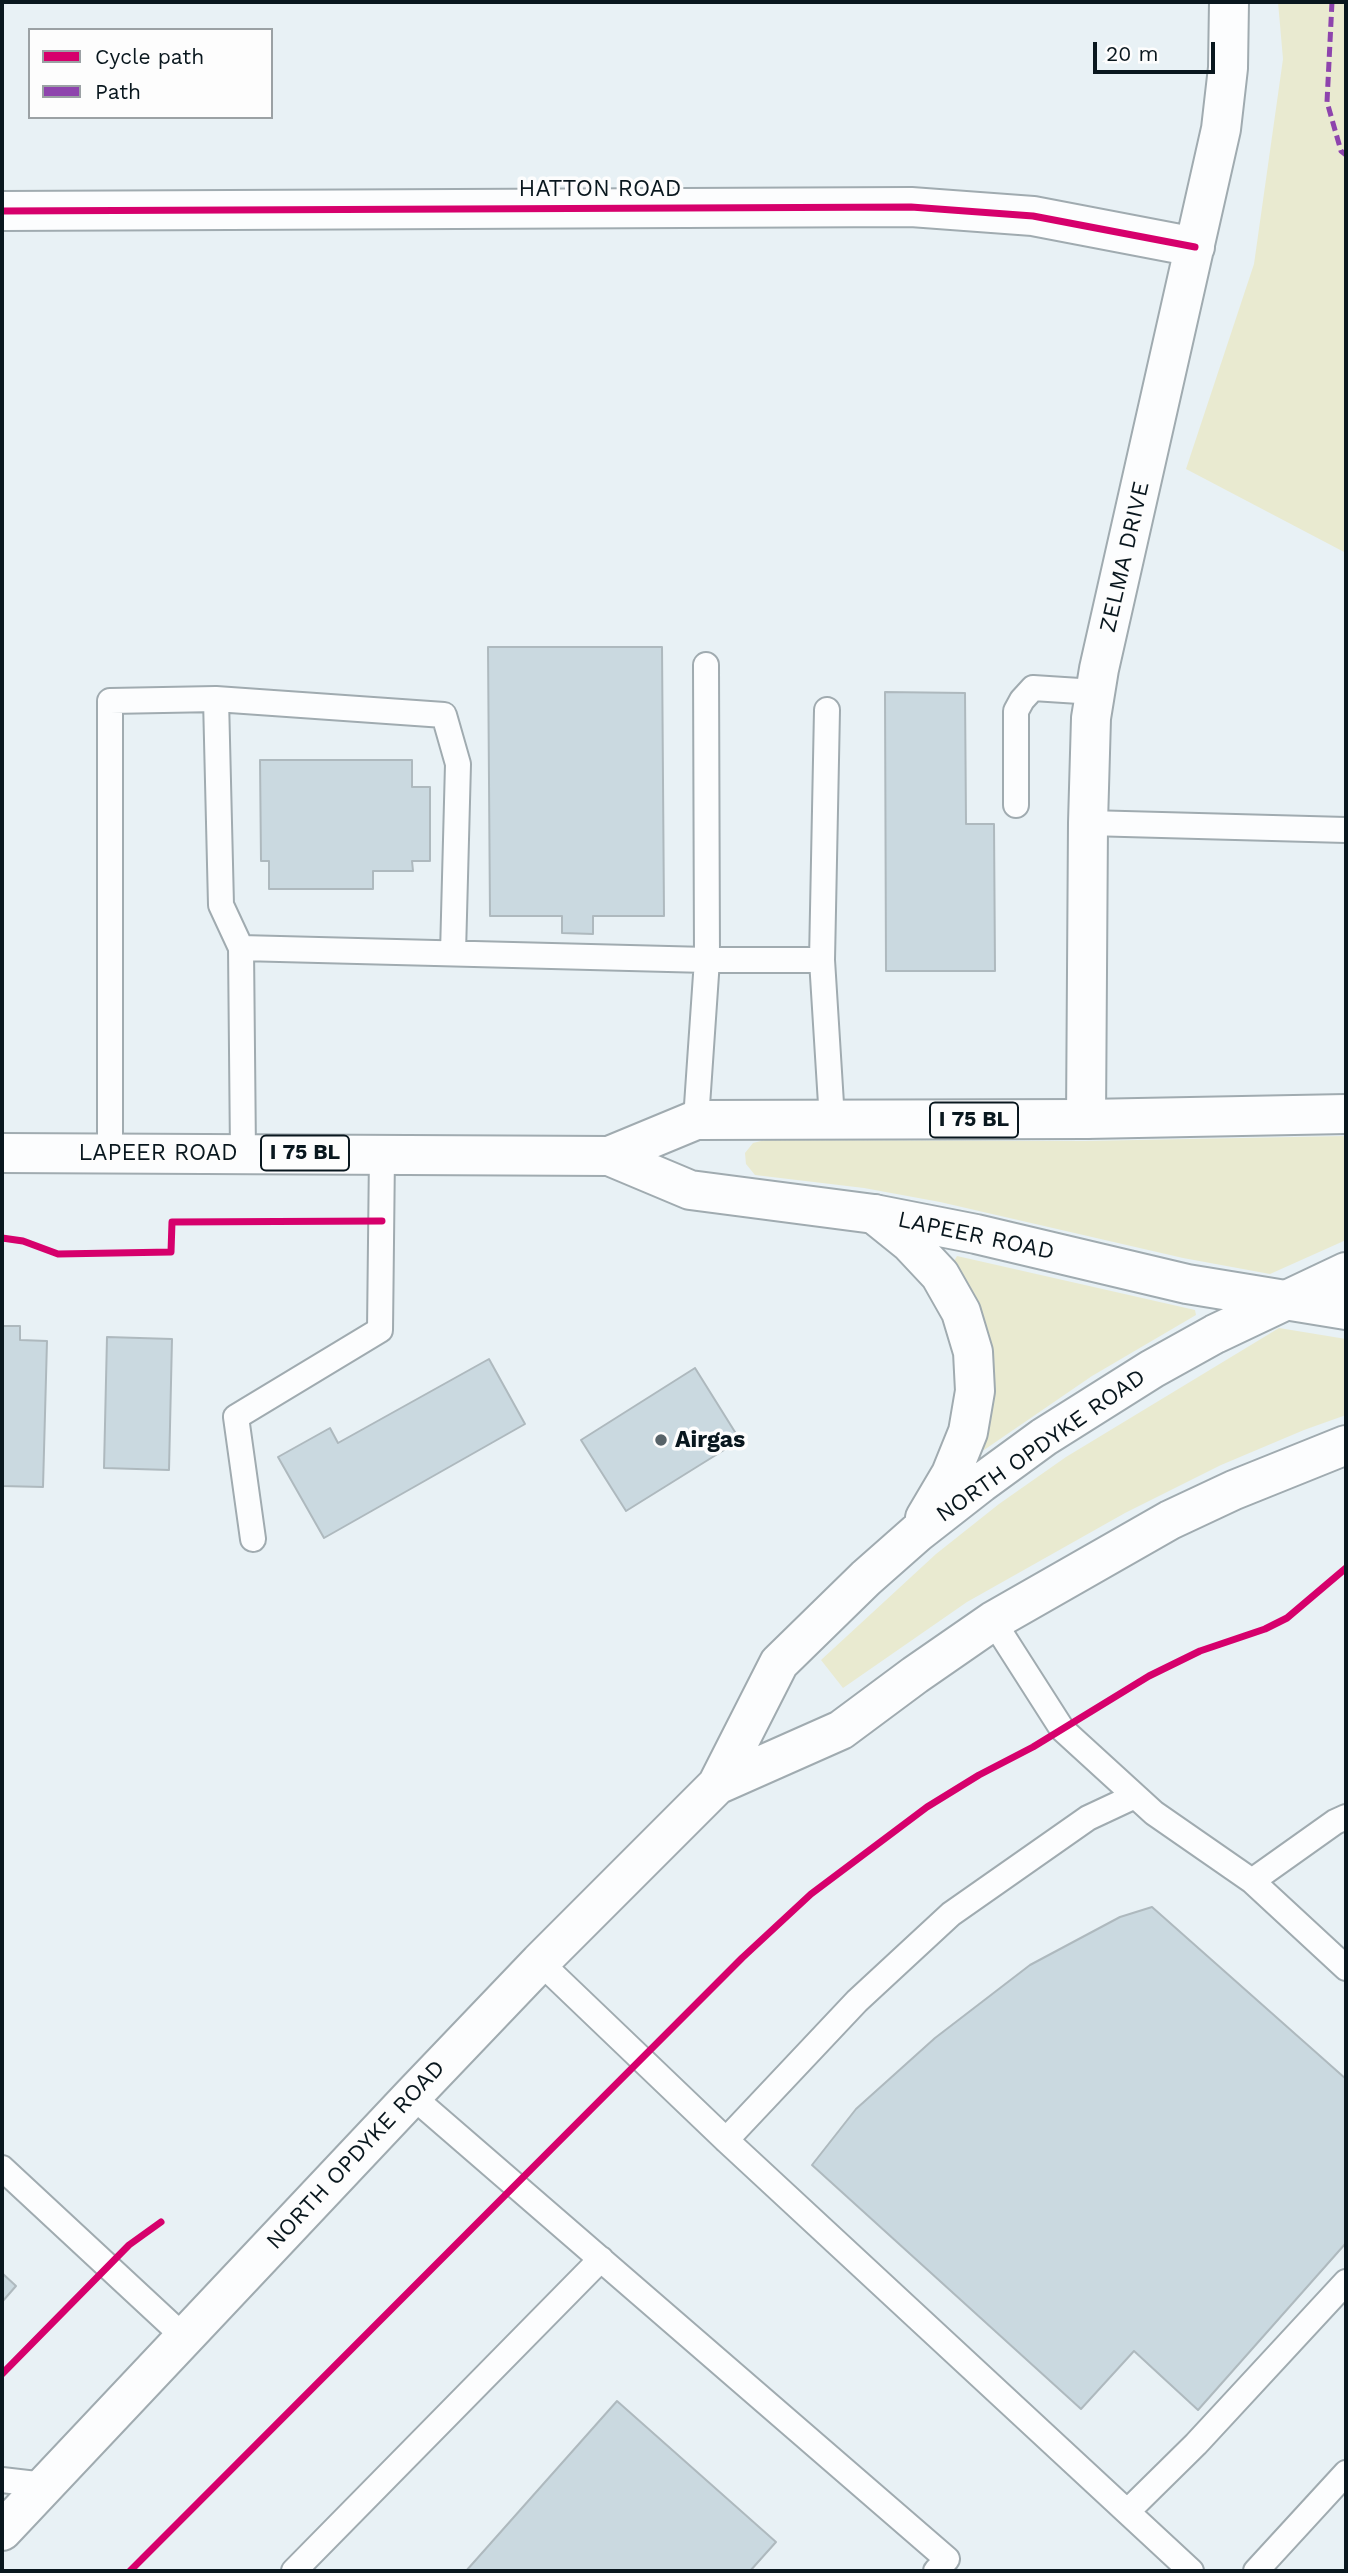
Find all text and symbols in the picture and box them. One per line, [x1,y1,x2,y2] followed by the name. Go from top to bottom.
[28,28,273,119] legend
[1096,28,1218,72] scale bar
[1106,41,1158,66] text: 20 m
[95,44,204,69] text: Cycle path
[95,79,141,104] text: Path
[519,175,681,203] street label: HATTON ROAD
[1094,479,1156,635] street label: ZELMA DRIVE
[930,1102,1018,1138] road number: I 75 BL
[261,1136,349,1170] road number: I 75 BL
[78,1139,238,1167] street label: LAPEER ROAD
[895,1206,1057,1266] street label: LAPEER ROAD
[931,1363,1151,1529] street label: NORTH OPDYKE ROAD
[675,1426,745,1454] place label: Airgas
[653,1432,669,1448] marker: Airgas
[261,2055,451,2255] street label: NORTH OPDYKE ROAD

